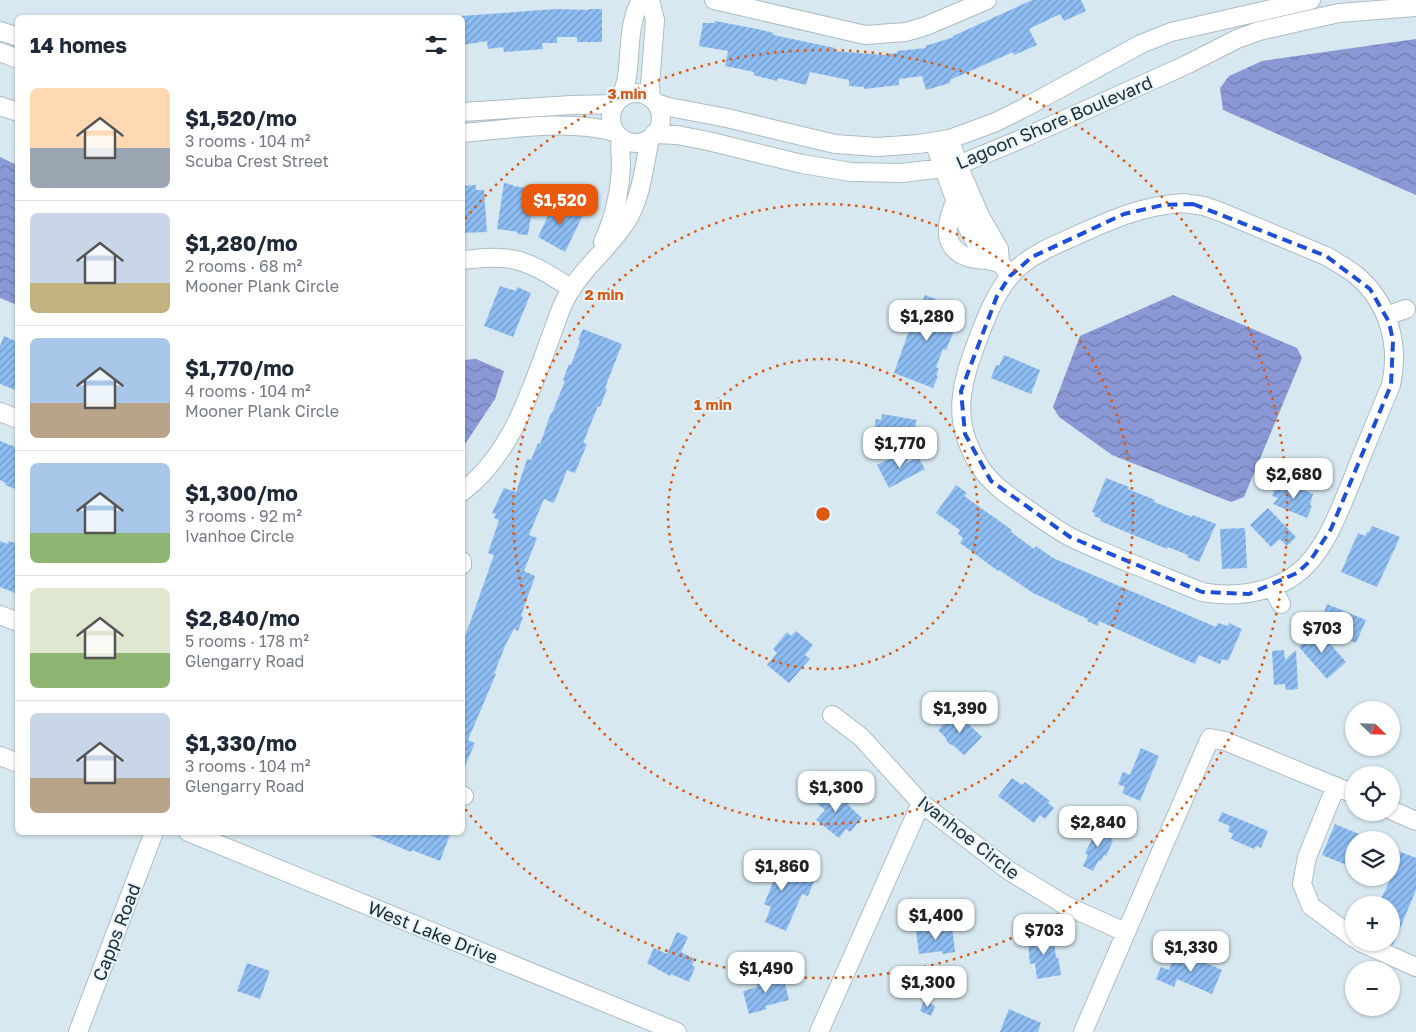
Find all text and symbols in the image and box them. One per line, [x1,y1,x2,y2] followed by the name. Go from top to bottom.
[422,31,450,59] icon: filters
[30,32,127,58] text: 14 homes
[953,71,1155,173] street label: Lagoon Shore Boulevard
[607,84,647,102] text: 3 min
[185,105,297,131] text: $1,520/mo
[70,108,130,168] icon: home
[185,131,310,151] text: 3 rooms · 104 m²
[185,151,329,171] text: Scuba Crest Street
[519,184,601,226] pin: $1,520
[533,190,587,210] text: $1,520
[185,230,298,256] text: $1,280/mo
[70,233,130,293] icon: home
[185,256,302,276] text: 2 rooms · 68 m²
[185,276,339,296] text: Mooner Plank Circle
[584,285,624,303] text: 2 min
[886,300,968,342] pin: $1,280
[900,306,954,326] text: $1,280
[185,355,294,381] text: $1,770/mo
[70,358,130,418] icon: home
[185,381,311,401] text: 4 rooms · 104 m²
[694,395,732,413] text: 1 min
[185,401,339,421] text: Mooner Plank Circle
[859,426,941,469] pin: $1,770
[874,433,926,453] text: $1,770
[1253,458,1335,500] pin: $2,680
[1266,464,1322,484] text: $2,680
[185,480,298,506] text: $1,300/mo
[70,483,130,543] icon: home
[814,505,832,523] centre of rings
[185,506,302,526] text: 3 rooms · 92 m²
[185,526,294,546] text: Ivanhoe Circle
[185,605,300,631] text: $2,840/mo
[70,608,130,668] icon: home
[1292,612,1352,654] pin: $703
[1302,618,1342,638] text: $703
[185,631,309,651] text: 5 rooms · 178 m²
[185,651,304,671] text: Glengarry Road
[919,692,1001,734] pin: $1,390
[933,698,987,718] text: $1,390
[1345,701,1400,756] north arrow
[1345,701,1400,1016] map controls
[185,730,297,756] text: $1,330/mo
[70,733,130,793] icon: home
[185,756,310,776] text: 3 rooms · 104 m²
[1345,766,1400,821] button: locate
[795,770,877,813] pin: $1,300
[185,776,304,796] text: Glengarry Road
[809,777,863,797] text: $1,300
[914,790,1024,884] street label: Ivanhoe Circle
[1057,806,1139,848] pin: $2,840
[1070,812,1126,832] text: $2,840
[1345,831,1400,886] button: layers
[741,850,823,892] pin: $1,860
[755,856,809,876] text: $1,860
[87,880,145,984] street label: Capps Road
[365,896,501,968] street label: West Lake Drive
[1345,896,1400,951] button: +
[895,898,977,941] pin: $1,400
[909,905,963,925] text: $1,400
[1014,914,1074,956] pin: $703
[1024,920,1064,940] text: $703
[1150,930,1232,973] pin: $1,330
[1164,937,1218,957] text: $1,330
[725,952,807,994] pin: $1,490
[739,958,793,978] text: $1,490
[1345,961,1400,1016] button: −
[887,966,969,1008] pin: $1,300
[901,972,955,992] text: $1,300

